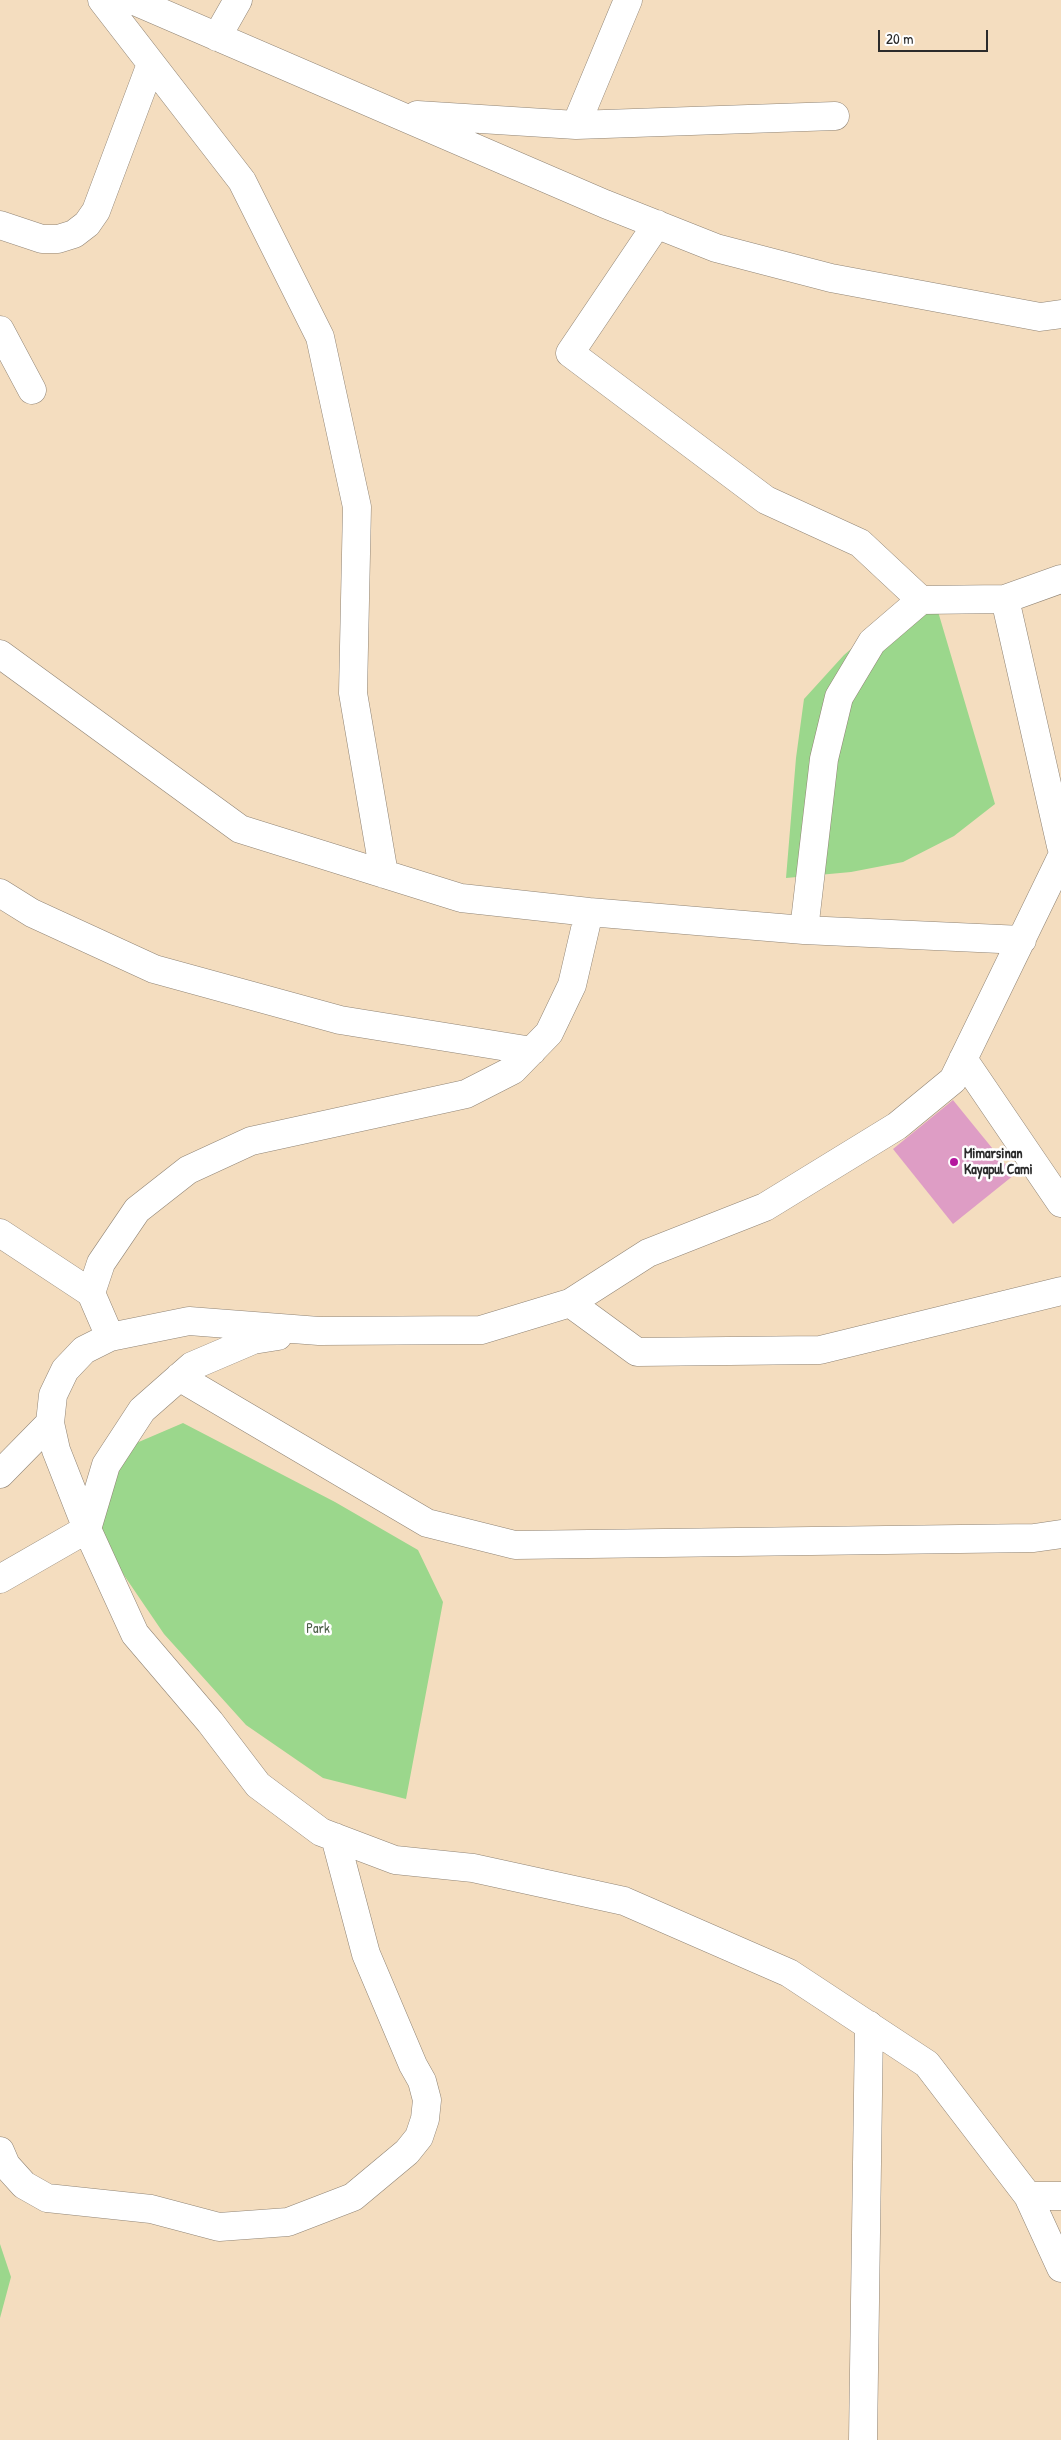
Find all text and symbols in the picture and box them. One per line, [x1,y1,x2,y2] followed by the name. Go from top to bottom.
[881,20,991,52] scale bar
[886,28,913,49] text: 20 m
[964,1146,1033,1178] place label: Mimarsinan Kayapul Cami
[948,1156,960,1168] marker: Mimarsinan Kayapul Cami
[306,1621,330,1637] park label: Park

